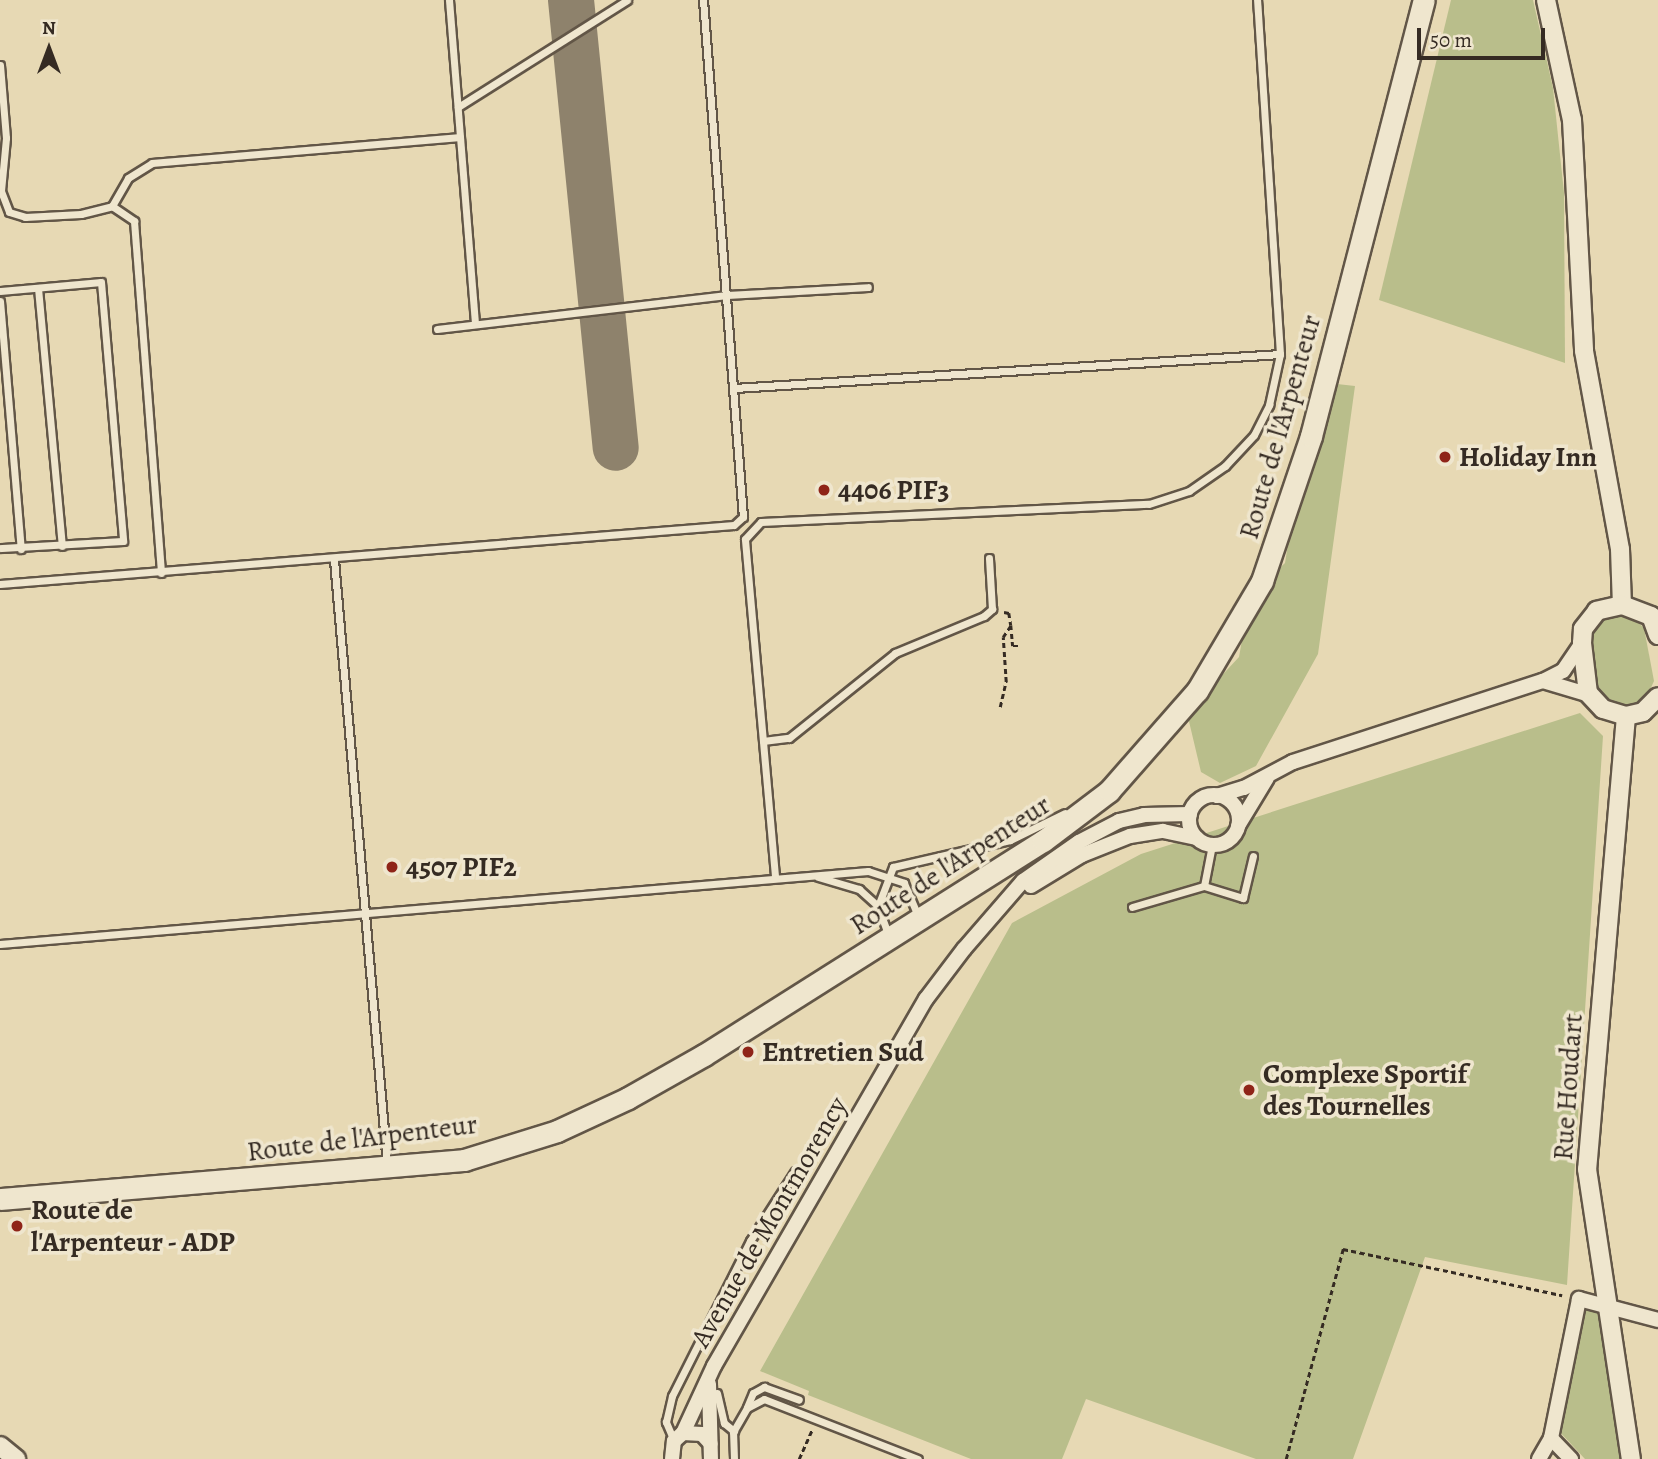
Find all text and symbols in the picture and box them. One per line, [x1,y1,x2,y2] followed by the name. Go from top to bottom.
[14,14,84,84] north arrow
[1420,14,1548,58] scale bar
[42,15,56,41] text: N
[1430,26,1472,54] text: 50 m
[1232,311,1328,543] street label: Route de l'Arpenteur
[1459,440,1597,474] place label: Holiday Inn
[1437,449,1453,465] marker: Holiday Inn
[838,473,950,507] place label: 4406 PIF3
[816,482,832,498] marker: 4406 PIF3
[844,788,1056,942] street label: Route de l'Arpenteur
[406,850,517,884] place label: 4507 PIF2
[384,859,400,875] marker: 4507 PIF2
[1546,1012,1590,1162] street label: Rue Houdart
[762,1035,924,1069] place label: Entretien Sud
[740,1044,756,1060] marker: Entretien Sud
[1263,1057,1467,1123] place label: Complexe Sportif des Tournelles
[1241,1082,1257,1098] marker: Complexe Sportif des Tournelles
[684,1091,854,1353] street label: Avenue de Montmorency
[245,1107,479,1169] street label: Route de l'Arpenteur
[31,1193,236,1259] place label: Route de l'Arpenteur - ADP
[9,1218,25,1234] marker: Route de l'Arpenteur - ADP

